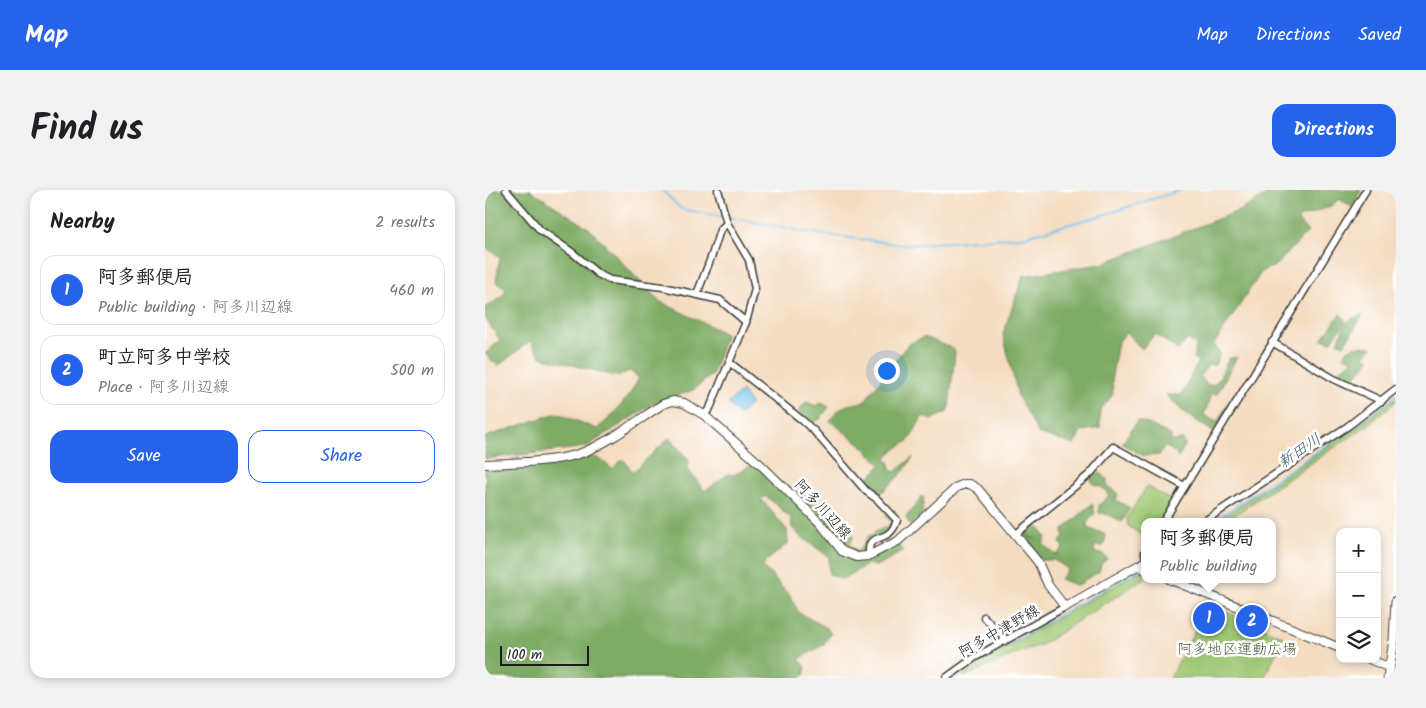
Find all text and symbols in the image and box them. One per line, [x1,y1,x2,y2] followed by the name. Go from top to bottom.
[25,16,68,55] text: Map
[1196,21,1228,50] text: Map
[1256,21,1330,50] text: Directions
[1358,21,1401,50] text: Saved
[30,102,143,158] text: Find us
[1272,104,1396,157] button: Directions
[50,206,115,239] text: Nearby
[375,210,435,235] text: 2 results
[98,263,193,293] text: 阿多郵便局
[65,278,69,303] text: 1
[389,278,434,303] text: 460 m
[98,295,292,320] text: Public building · 阿多川辺線
[98,343,231,373] text: 町立阿多中学校
[62,358,72,383] text: 2
[390,358,434,383] text: 500 m
[874,358,900,384] your location
[98,375,229,400] text: Place · 阿多川辺線
[1273,427,1327,475] water label: 新田川
[50,430,238,483] button: Save
[248,430,435,483] button: Share
[788,474,857,545] street label: 阿多川辺線
[1141,518,1276,583] popup
[1160,524,1255,554] text: 阿多郵便局
[1336,528,1381,663] map controls
[1336,528,1381,573] button: +
[1160,554,1257,579] text: Public building
[1336,573,1381,618] button: −
[955,599,1044,665] street label: 阿多中津野線
[1193,599,1225,637] pin: 1
[1236,602,1268,640] pin: 2
[1336,618,1381,663] button: layers
[1177,638,1297,662] park label: 阿多地区運動広場
[500,643,589,666] scale bar
[507,644,542,666] text: 100 m

